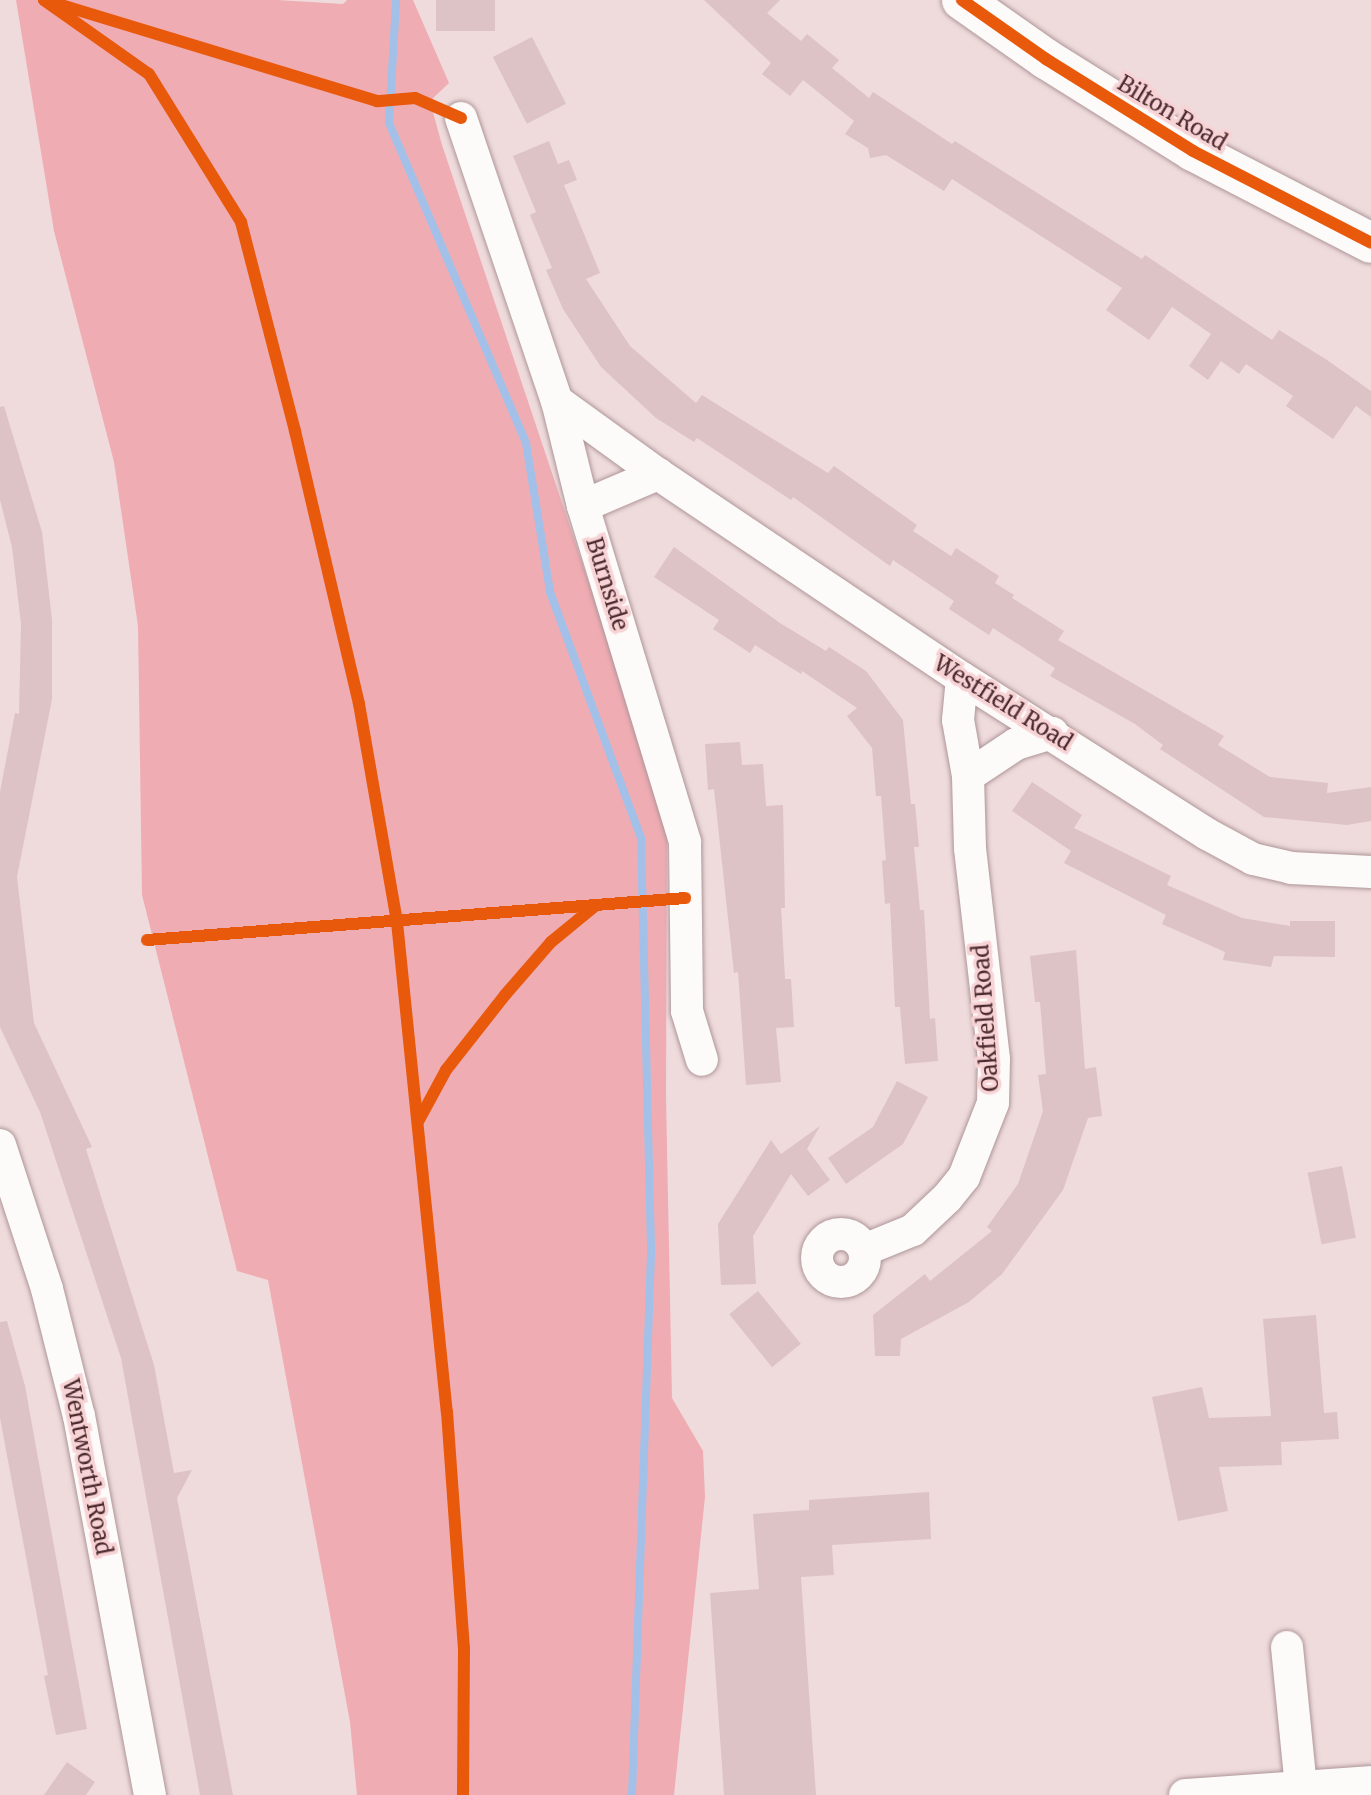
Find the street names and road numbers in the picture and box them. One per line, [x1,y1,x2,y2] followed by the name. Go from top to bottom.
[1113,70,1231,156] street label: Bilton Road
[580,535,634,633] street label: Burnside
[929,650,1077,756] street label: Westfield Road
[968,943,1004,1093] street label: Oakfield Road
[57,1377,117,1557] street label: Wentworth Road

